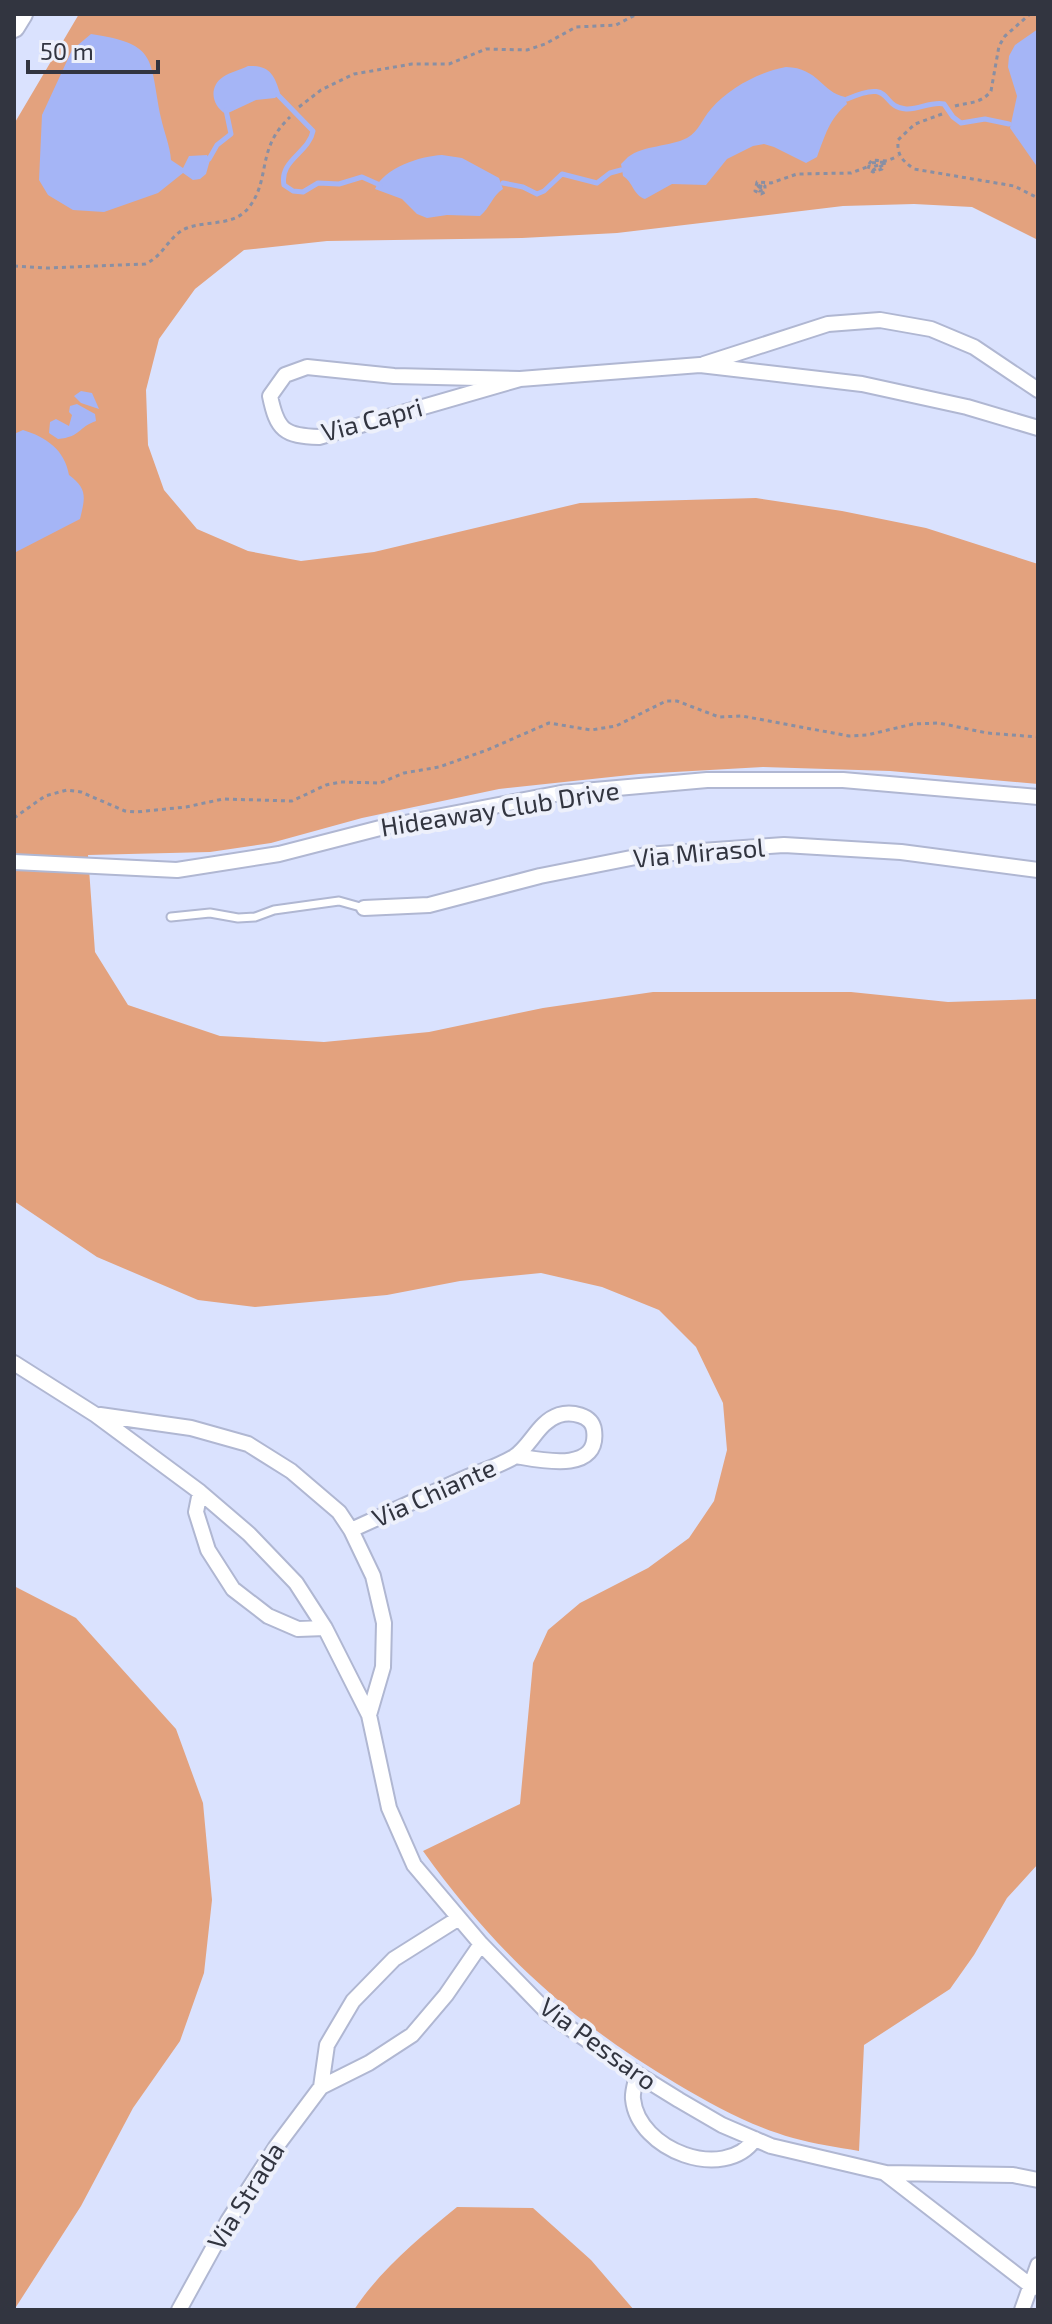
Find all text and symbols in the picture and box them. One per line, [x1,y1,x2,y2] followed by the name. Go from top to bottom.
[28,24,158,74] scale bar
[40,36,94,65] text: 50 m
[318,390,426,447] street label: Via Capri
[378,773,621,842] street label: Hideaway Club Drive
[632,830,766,873] street label: Via Mirasol
[367,1451,500,1533] street label: Via Chiante
[534,1990,663,2096] street label: Via Pessaro
[200,2136,290,2255] street label: Via Strada

